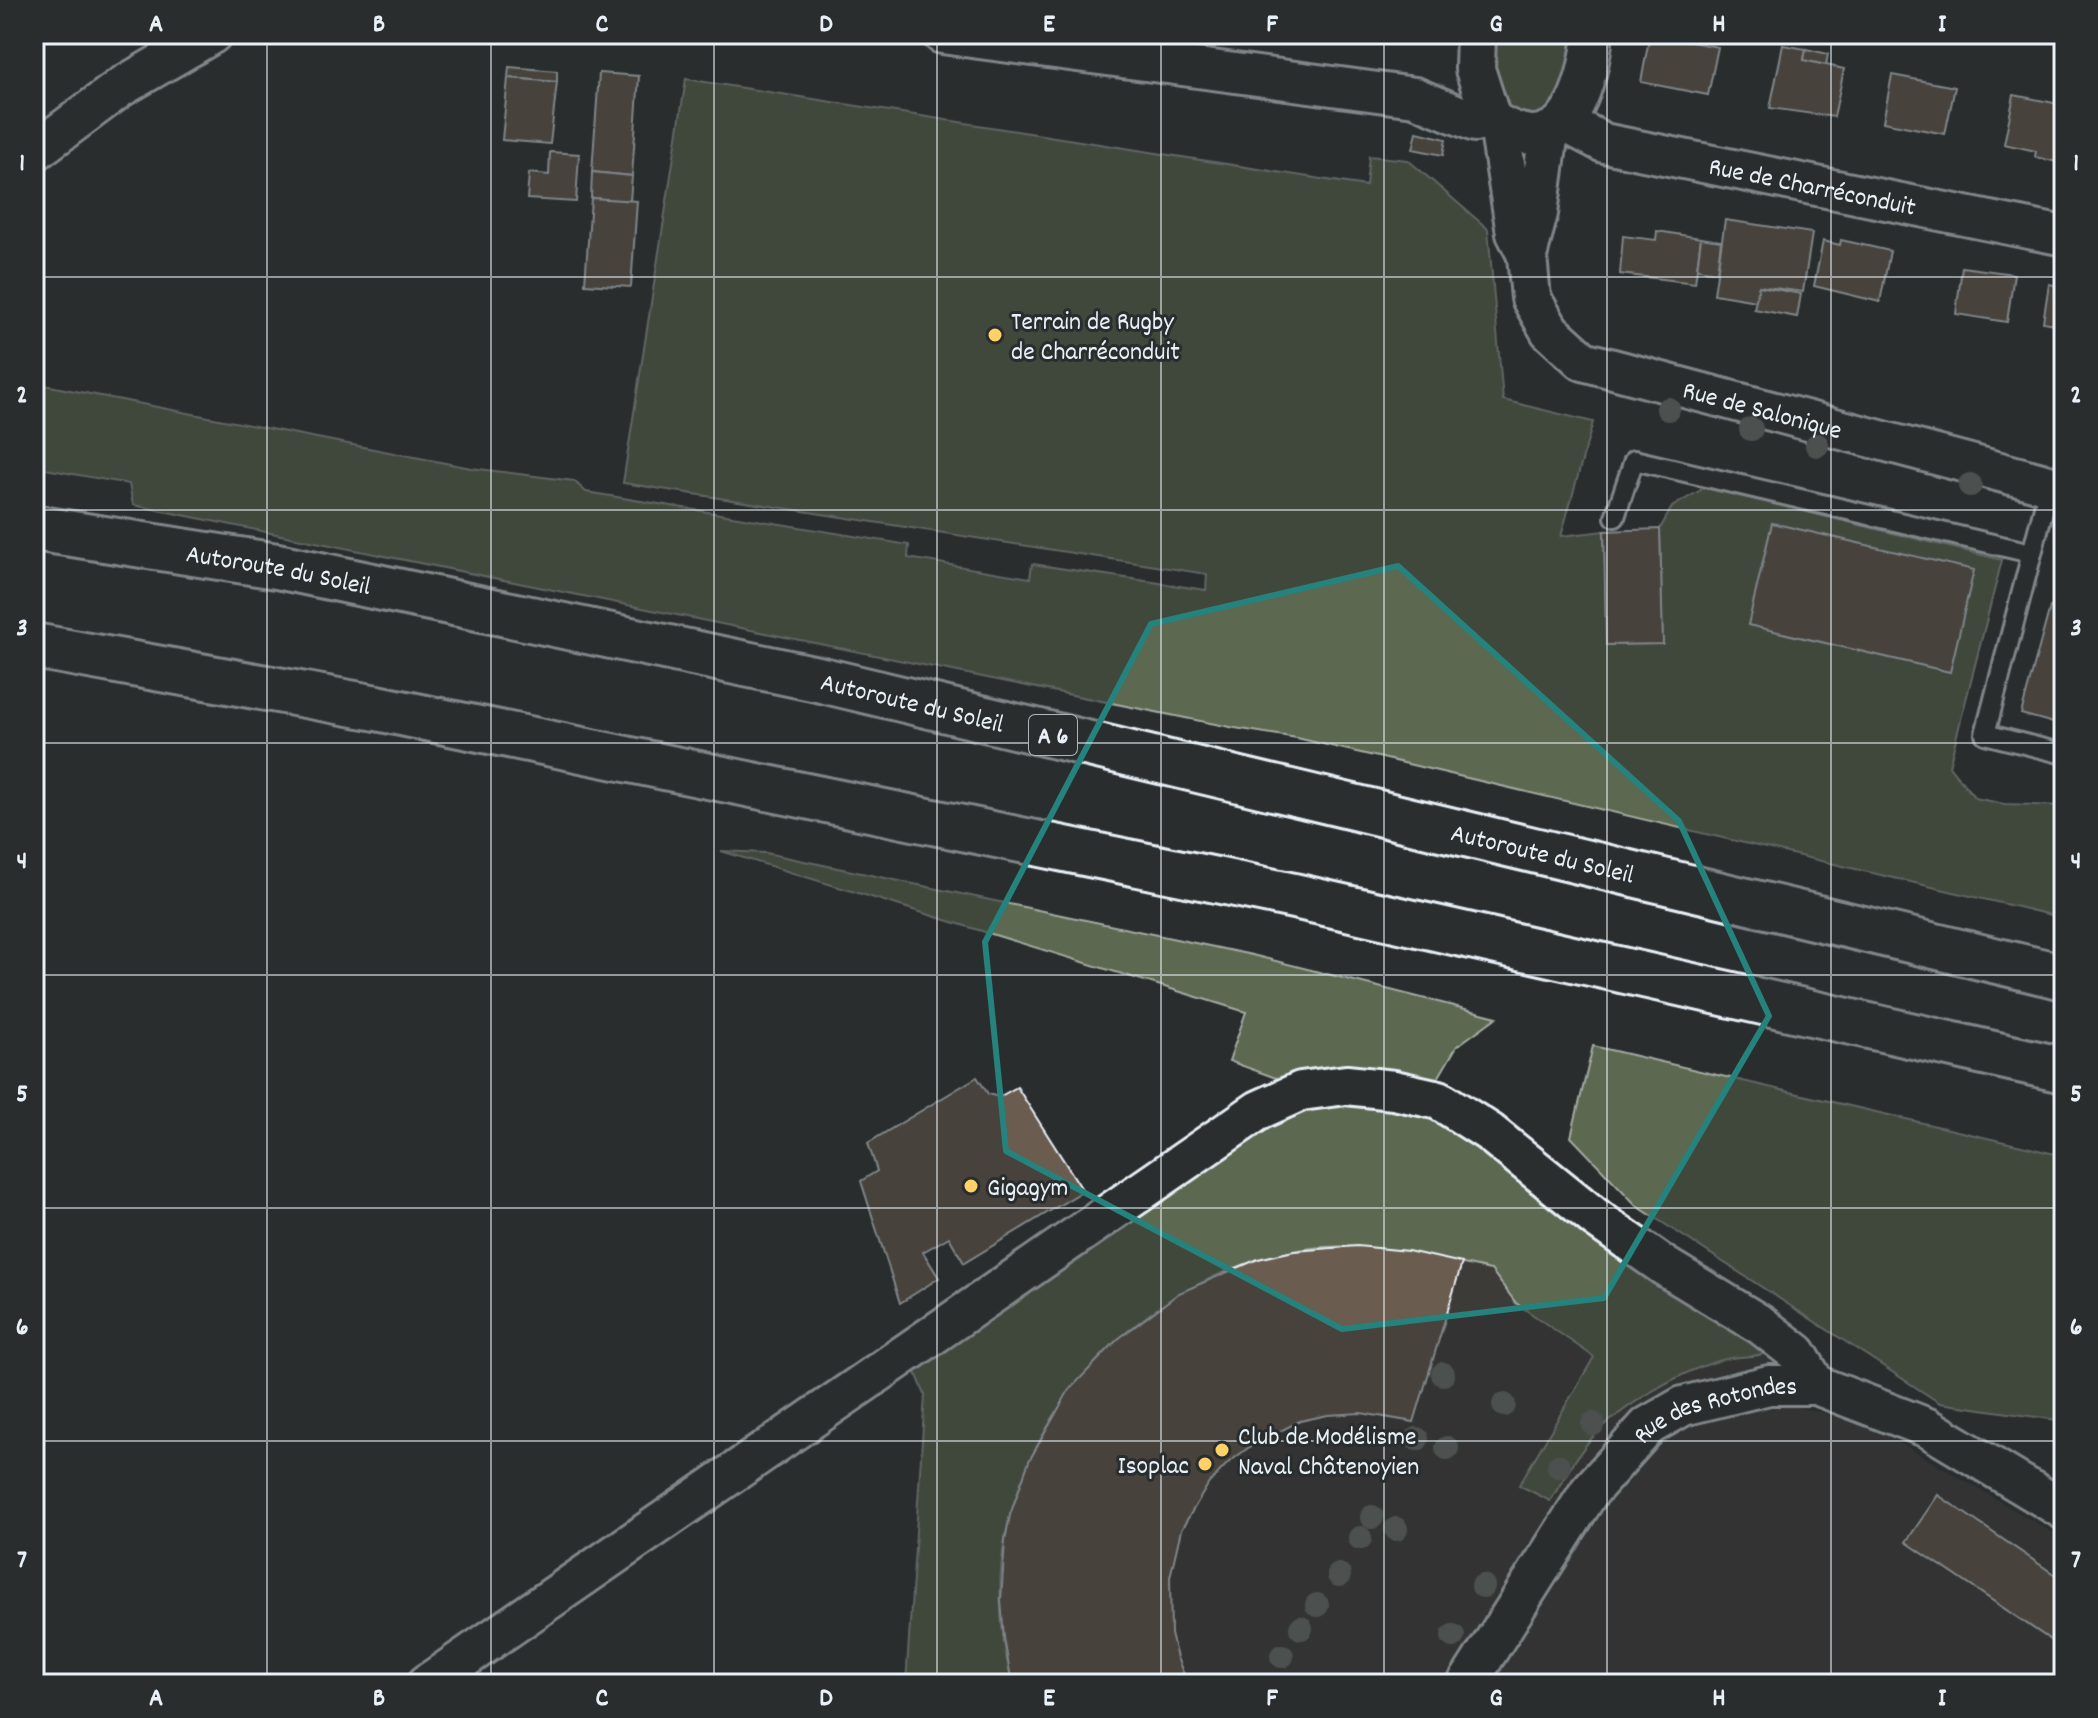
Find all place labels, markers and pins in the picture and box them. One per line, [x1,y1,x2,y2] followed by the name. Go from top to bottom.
[1011,305,1180,372] place label: Terrain de Rugby de Charréconduit
[986,326,1004,344] marker: Terrain de Rugby de Charréconduit
[987,1171,1068,1208] place label: Gigagym
[962,1177,980,1195] marker: Gigagym
[1238,1420,1419,1487] place label: Club de Modélisme Naval Châtenoyien
[1213,1441,1231,1459] marker: Club de Modélisme Naval Châtenoyien
[1118,1449,1189,1486] place label: Isoplac
[1196,1455,1214,1473] marker: Isoplac

